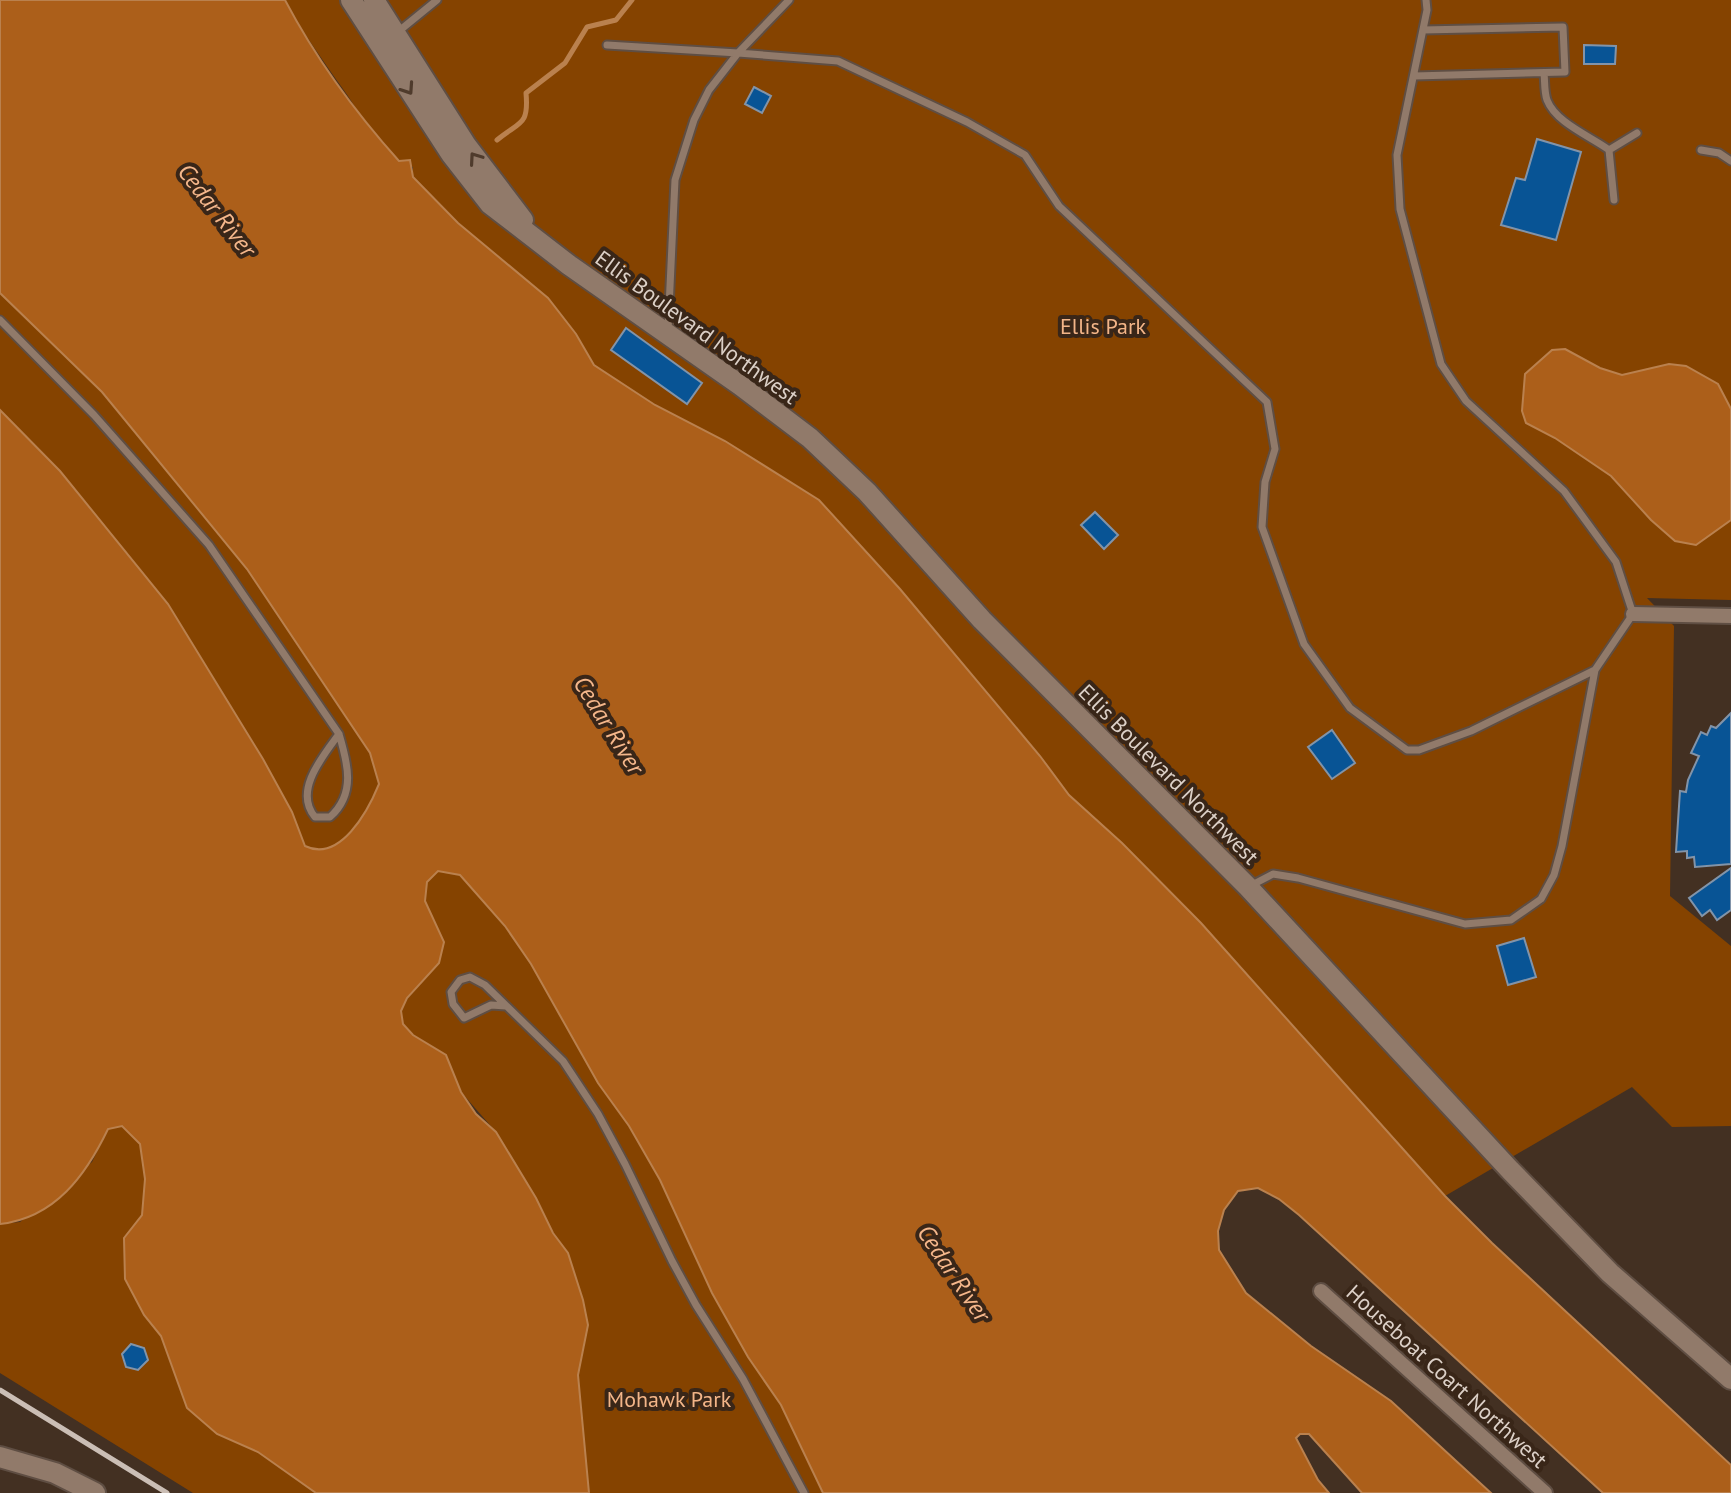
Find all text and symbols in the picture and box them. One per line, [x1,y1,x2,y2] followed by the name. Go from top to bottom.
[399,80,414,95] one-way arrow
[470,153,485,167] one-way arrow
[171,157,264,265] water label: Cedar River
[590,244,804,410] street label: Ellis Boulevard Northwest
[1060,312,1147,340] park label: Ellis Park
[567,670,652,782] water label: Cedar River
[1073,678,1266,871] street label: Ellis Boulevard Northwest
[910,1219,999,1329] water label: Cedar River
[1341,1278,1554,1474] street label: Houseboat Coart Northwest
[607,1385,732,1413] park label: Mohawk Park

